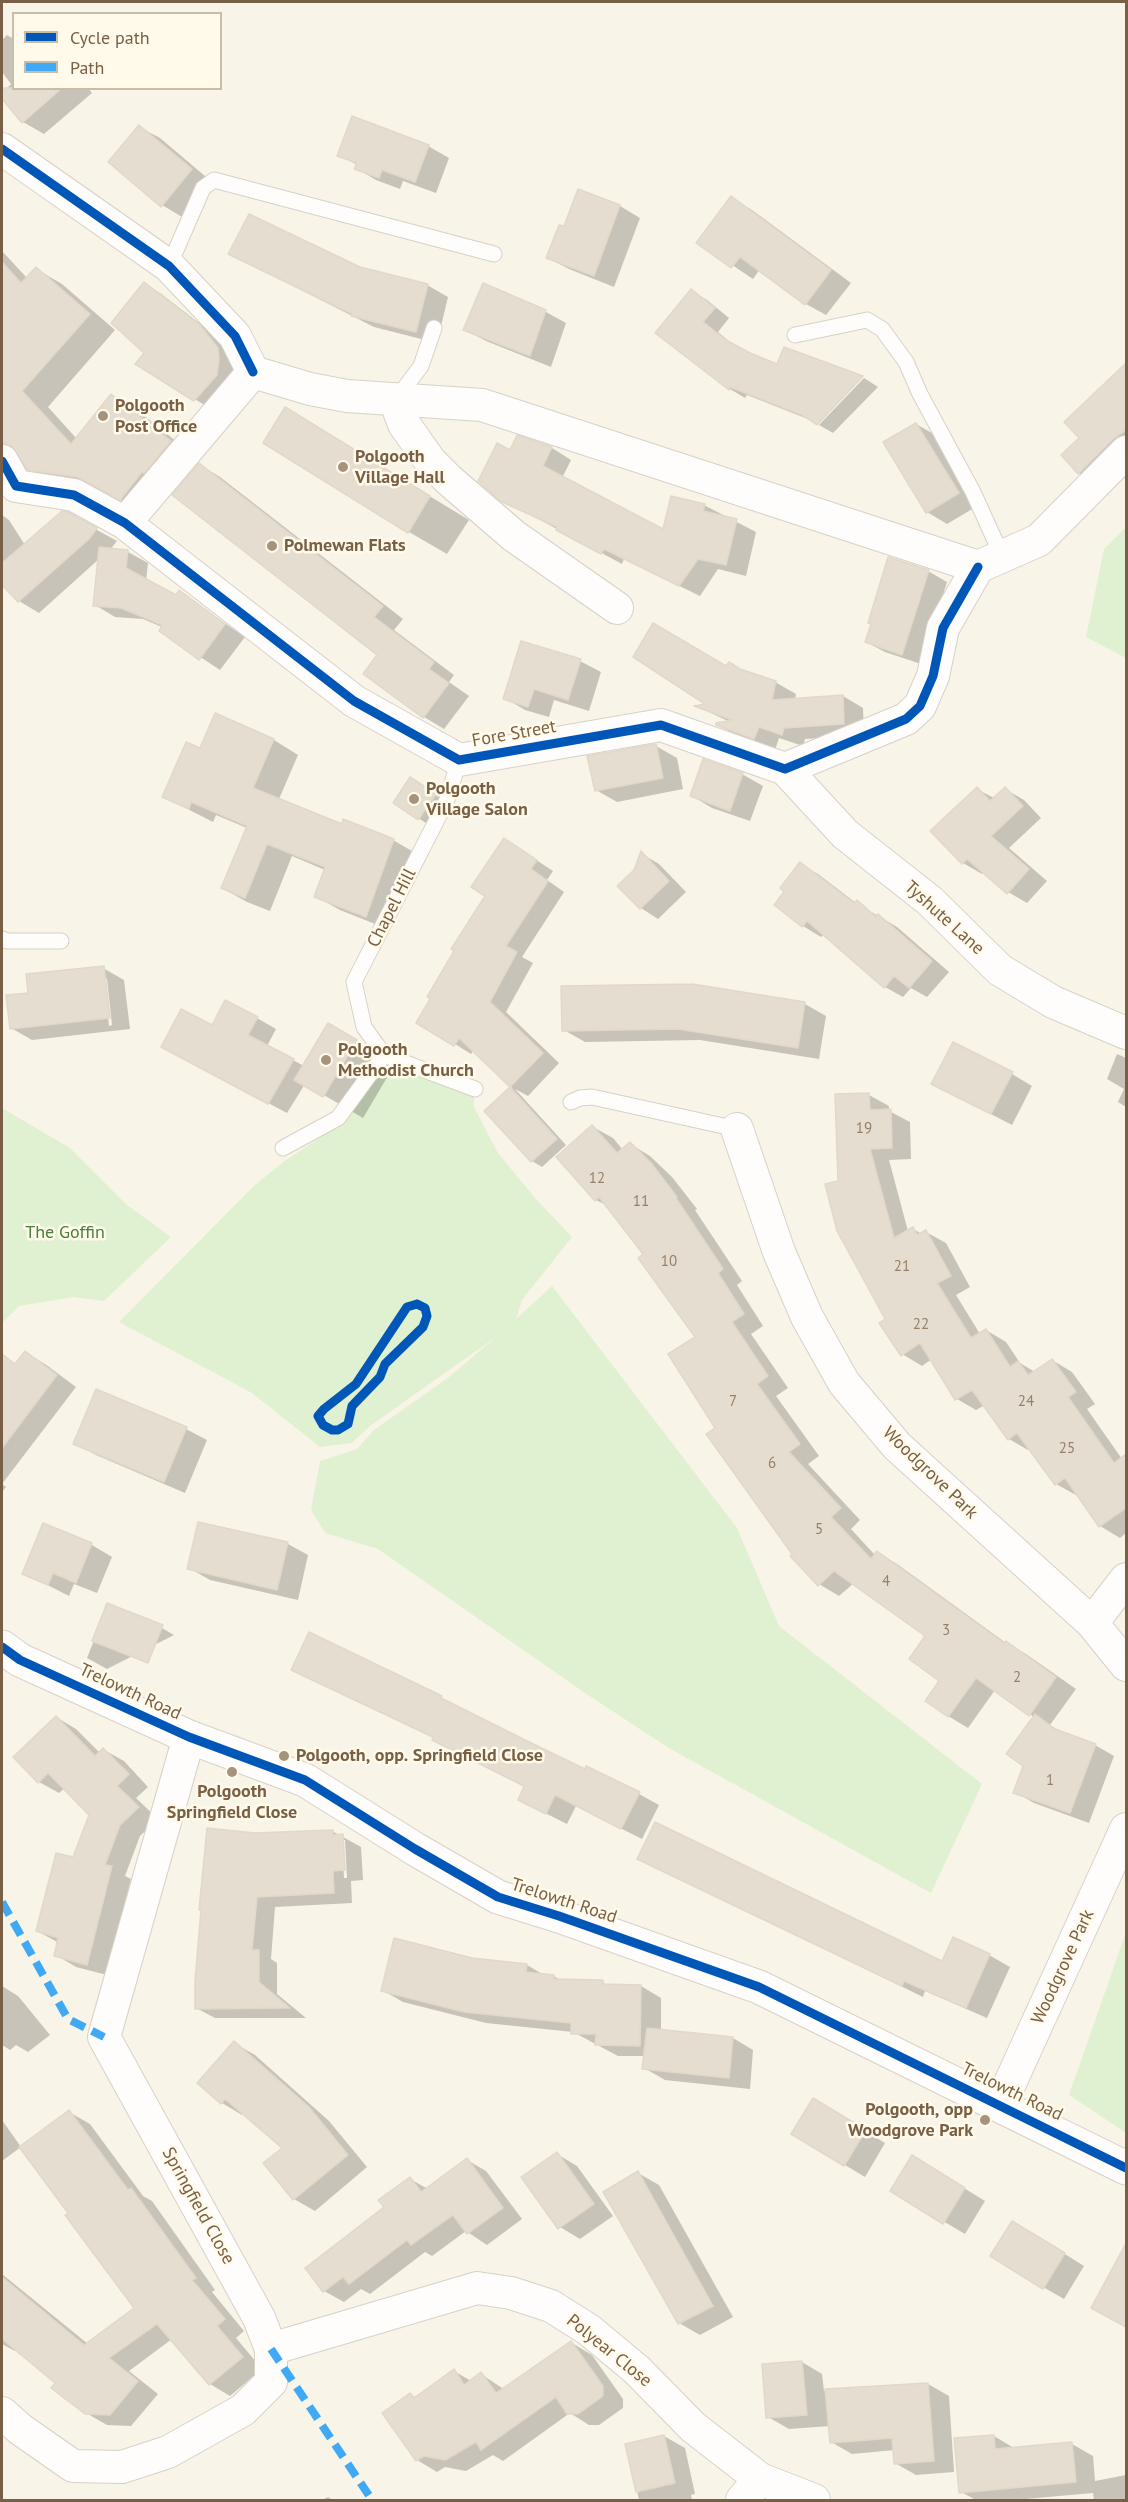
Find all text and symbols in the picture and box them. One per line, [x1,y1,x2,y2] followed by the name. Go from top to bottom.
[12,12,222,90] legend
[70,26,150,49] text: Cycle path
[70,56,104,79] text: Path
[115,395,197,438] place label: Polgooth Post Office
[96,409,110,423] marker: Polgooth Post Office
[355,446,445,488] place label: Polgooth Village Hall
[336,460,350,474] marker: Polgooth Village Hall
[284,535,406,557] place label: Polmewan Flats
[265,539,279,553] marker: Polmewan Flats
[470,716,558,752] street label: Fore Street
[426,778,528,820] place label: Polgooth Village Salon
[407,792,421,806] marker: Polgooth Village Salon
[363,865,421,951] street label: Chapel Hill
[900,877,988,959] street label: Tyshute Lane
[338,1039,474,1082] place label: Polgooth Methodist Church
[319,1053,333,1067] marker: Polgooth Methodist Church
[856,1120,872,1138] house number: 19
[589,1170,605,1188] house number: 12
[633,1193,649,1211] house number: 11
[25,1222,105,1244] park label: The Goffin
[661,1253,677,1271] house number: 10
[894,1258,910,1276] house number: 21
[913,1316,929,1334] house number: 22
[729,1393,737,1411] house number: 7
[1018,1393,1034,1411] house number: 24
[878,1422,982,1524] street label: Woodgrove Park
[1059,1440,1075,1458] house number: 25
[768,1455,776,1473] house number: 6
[815,1521,823,1539] house number: 5
[882,1573,890,1591] house number: 4
[942,1622,950,1640] house number: 3
[76,1659,184,1725] street label: Trelowth Road
[1013,1669,1021,1687] house number: 2
[296,1745,543,1767] place label: Polgooth, opp. Springfield Close
[277,1749,291,1763] marker: Polgooth, opp. Springfield Close
[225,1765,239,1779] marker: Polgooth Springfield Close
[1046,1772,1054,1790] house number: 1
[167,1781,297,1824] place label: Polgooth Springfield Close
[508,1874,620,1928] street label: Trelowth Road
[1027,1906,1099,2028] street label: Woodgrove Park
[958,2058,1066,2126] street label: Trelowth Road
[848,2099,973,2142] place label: Polgooth, opp Woodgrove Park
[978,2113,992,2127] marker: Polgooth, opp Woodgrove Park
[157,2144,239,2268] street label: Springfield Close
[562,2310,656,2392] street label: Polyear Close

